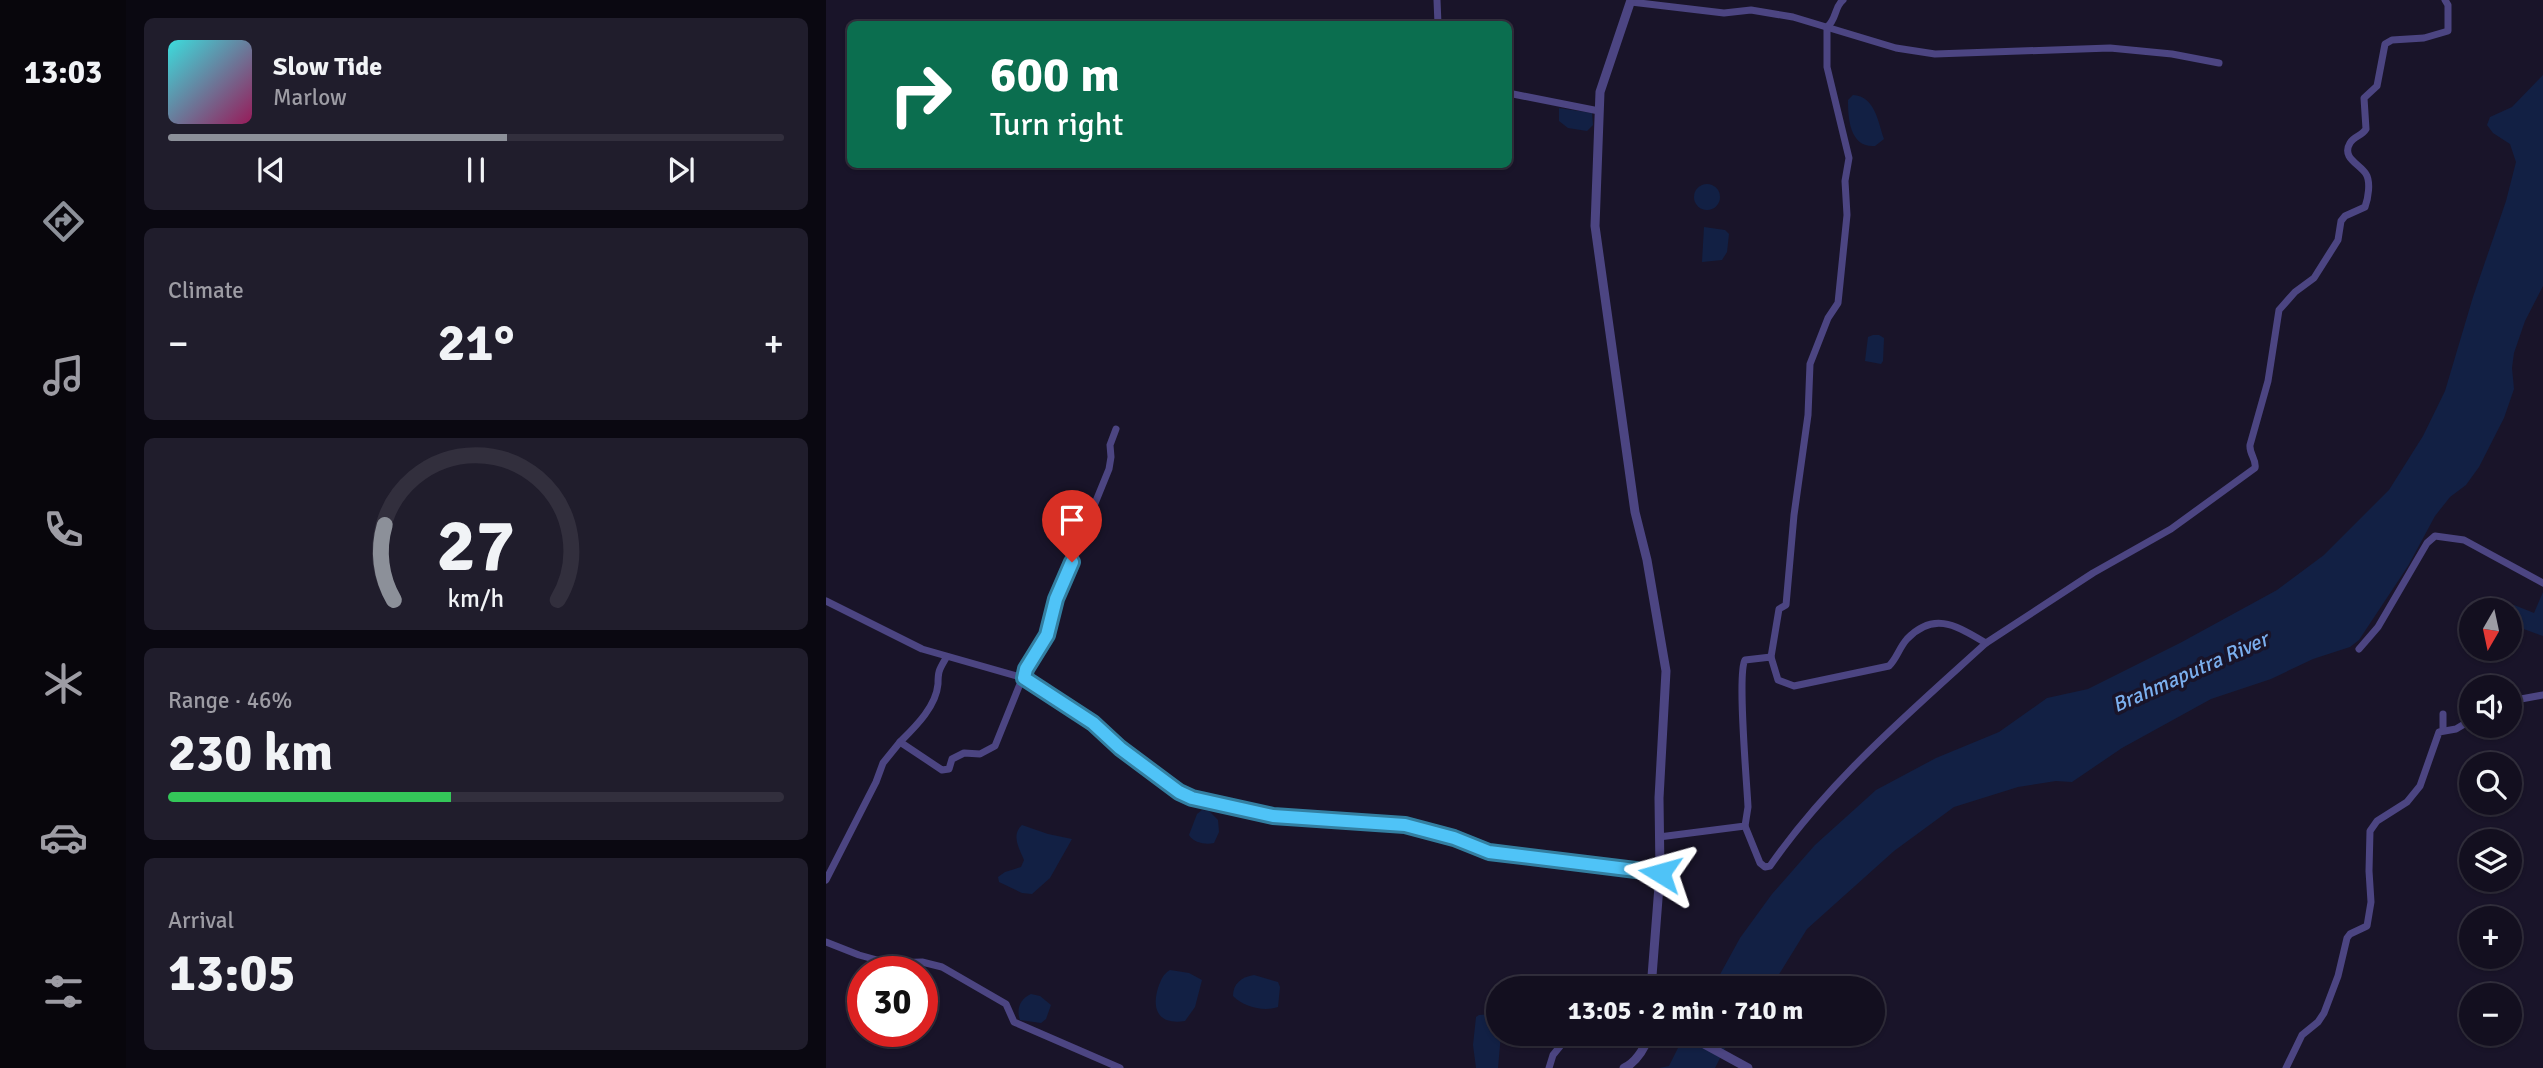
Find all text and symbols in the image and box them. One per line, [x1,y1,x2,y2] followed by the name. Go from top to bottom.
[990,45,1120,105] text: 600 m
[875,49,966,140] icon: right
[273,51,382,83] text: Slow Tide
[24,53,102,92] text: 13:03
[273,83,347,112] text: Marlow
[990,105,1123,144] text: Turn right
[252,151,290,189] icon: previous
[457,151,495,189] icon: pause
[662,151,700,189] icon: next
[39,197,88,246] icon: directions
[168,276,244,305] text: Climate
[438,311,514,375] text: 21°
[168,320,189,367] text: −
[763,320,784,367] text: +
[39,351,88,400] icon: music
[1042,490,1102,562] pin
[1053,501,1091,539] icon: arrive
[437,502,515,591] text: 27
[39,505,88,554] icon: phone
[448,583,504,614] text: km/h
[2459,598,2522,662] north arrow
[2459,598,2522,1046] map controls
[2108,625,2275,718] water label: Brahmaputra River
[39,659,88,708] icon: climate
[2459,675,2522,738] button: sound
[168,686,292,715] text: Range · 46%
[168,721,333,785] text: 230 km
[2459,752,2522,815] button: search
[39,813,88,862] icon: car
[2459,829,2522,892] button: layers
[1623,836,1697,910] position arrow
[168,906,234,935] text: Arrival
[2459,906,2522,969] button: +
[168,941,296,1005] text: 13:05
[847,956,938,1047] speed limit sign: 30
[39,967,88,1016] icon: filters
[2459,983,2522,1046] button: −
[1568,995,1803,1027] text: 13:05 · 2 min · 710 m

